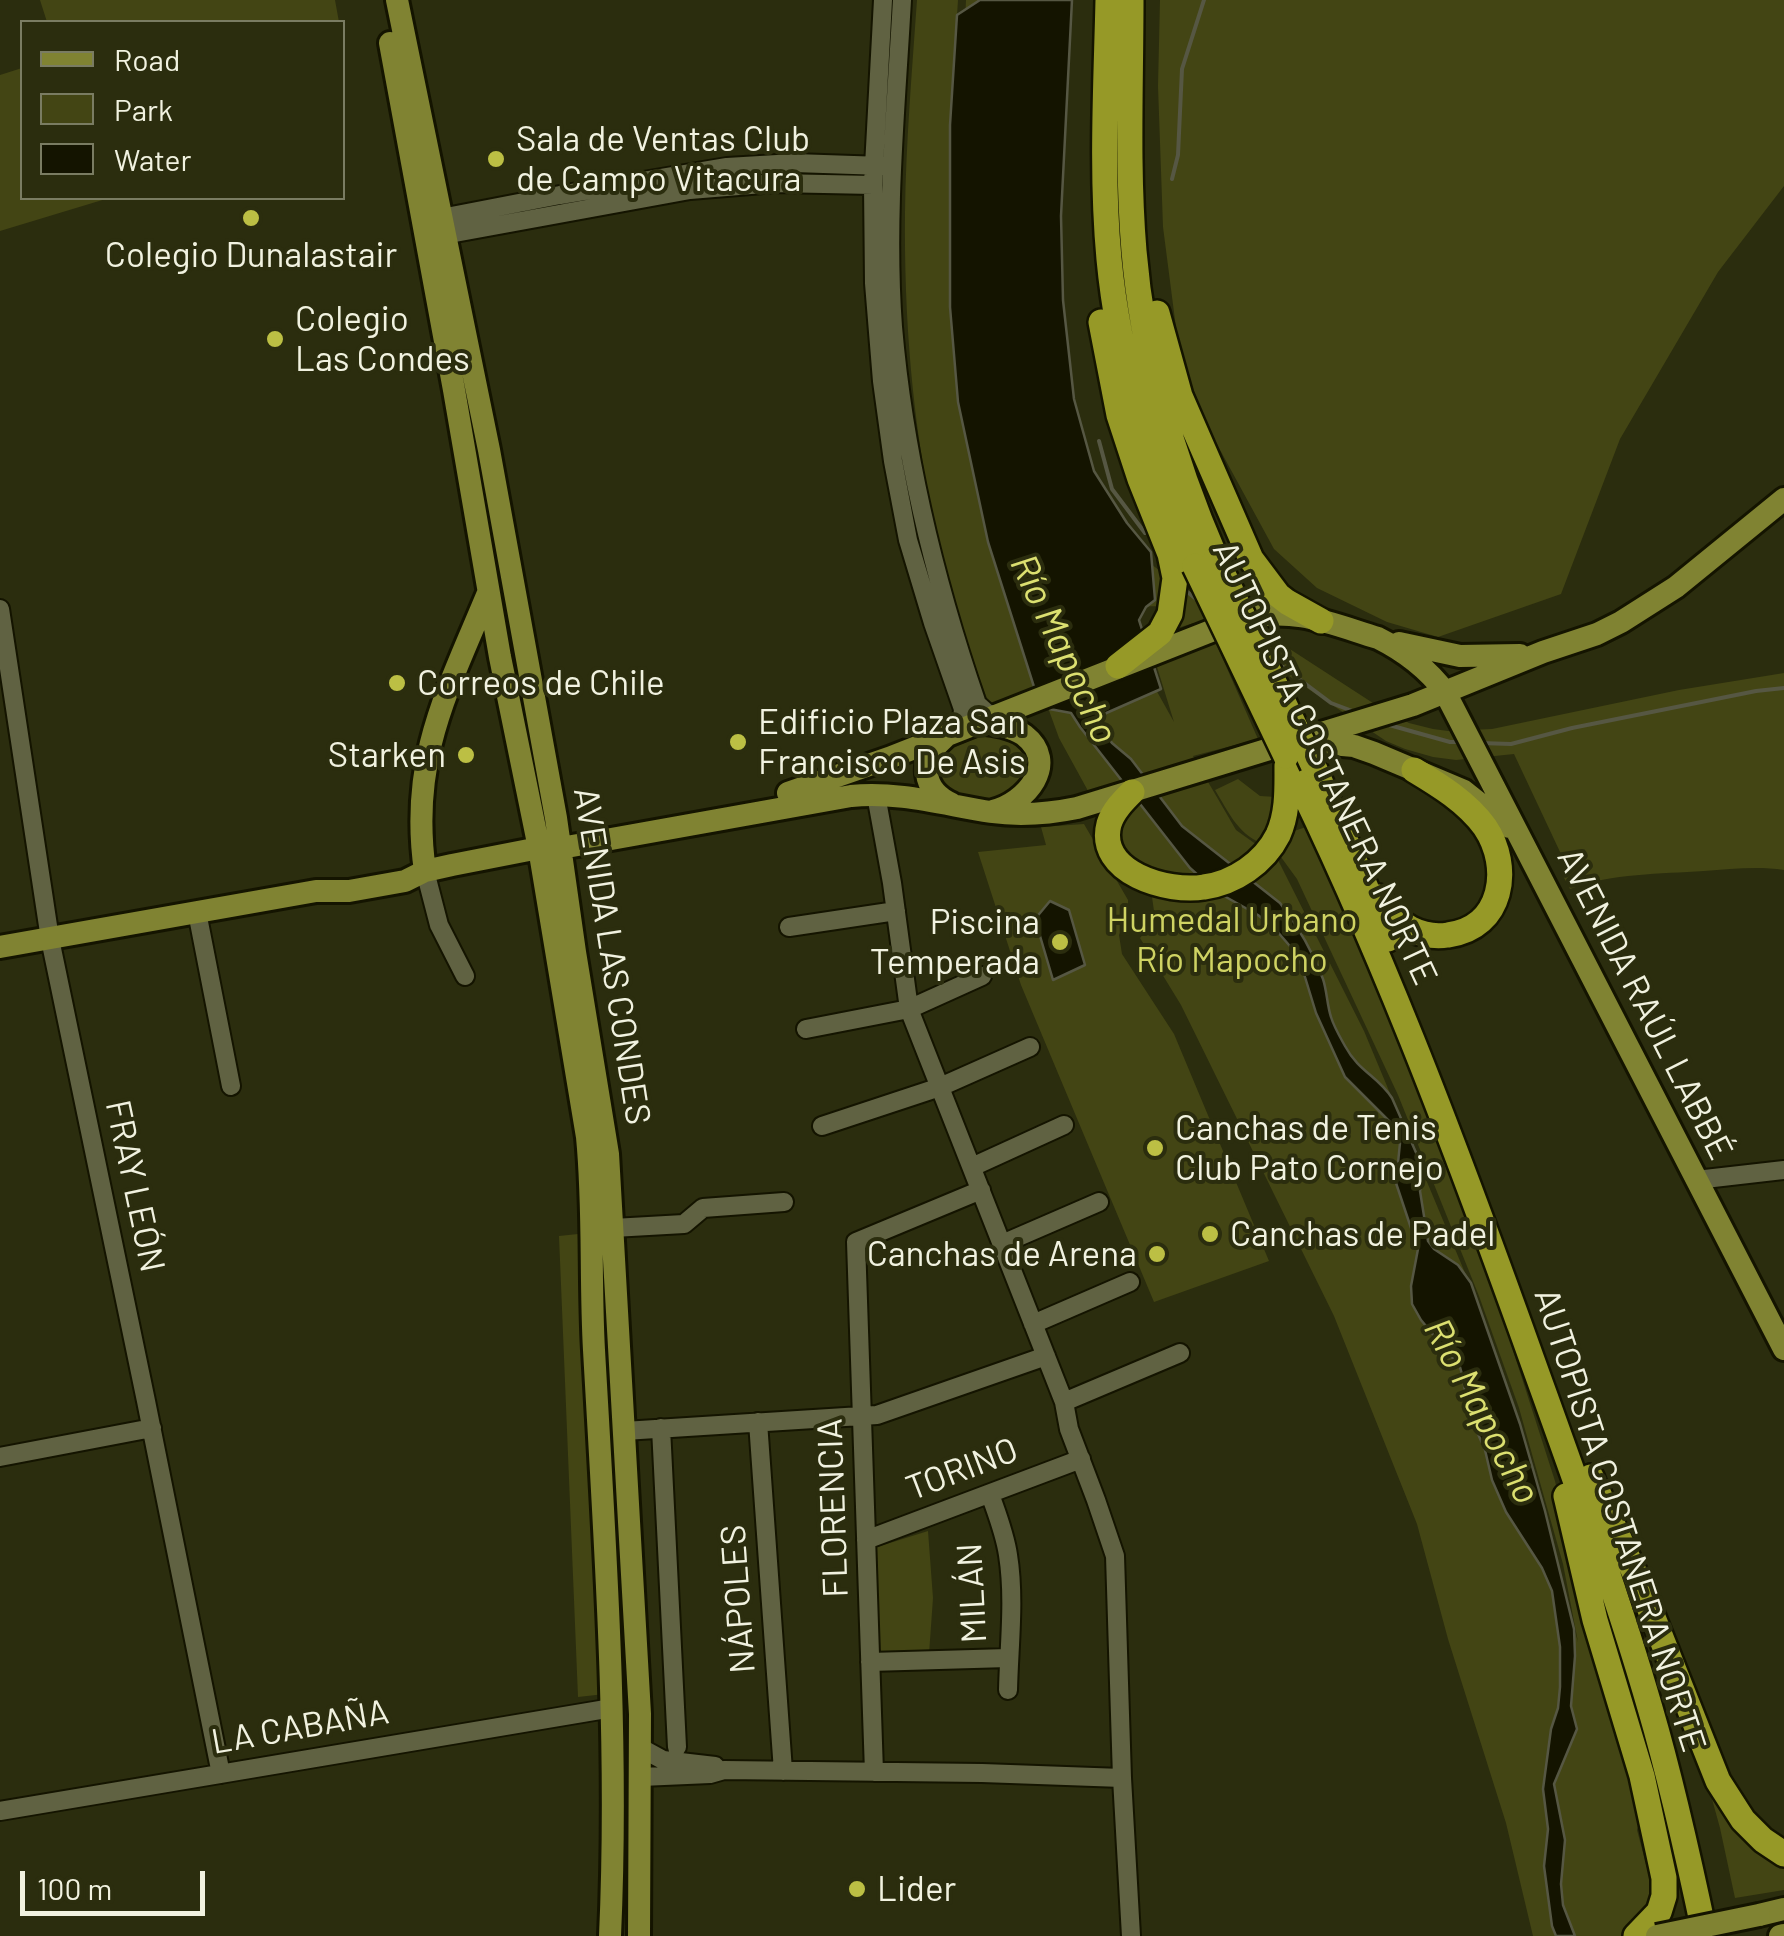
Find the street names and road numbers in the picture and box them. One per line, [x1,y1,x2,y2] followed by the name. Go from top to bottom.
[1204,535,1446,991] street label: AUTOPISTA COSTANERA NORTE
[565,784,659,1128] street label: AVENIDA LAS CONDES
[1548,841,1742,1167] street label: AVENIDA RAÚL LABBÉ
[96,1096,174,1276] street label: FRAY LEÓN
[1525,1283,1715,1757] street label: AUTOPISTA COSTANERA NORTE
[809,1418,857,1598] street label: FLORENCIA
[900,1429,1024,1509] street label: TORINO
[712,1523,764,1675] street label: NÁPOLES
[948,1542,996,1644] street label: MILÁN
[208,1691,392,1763] street label: LA CABAÑA

